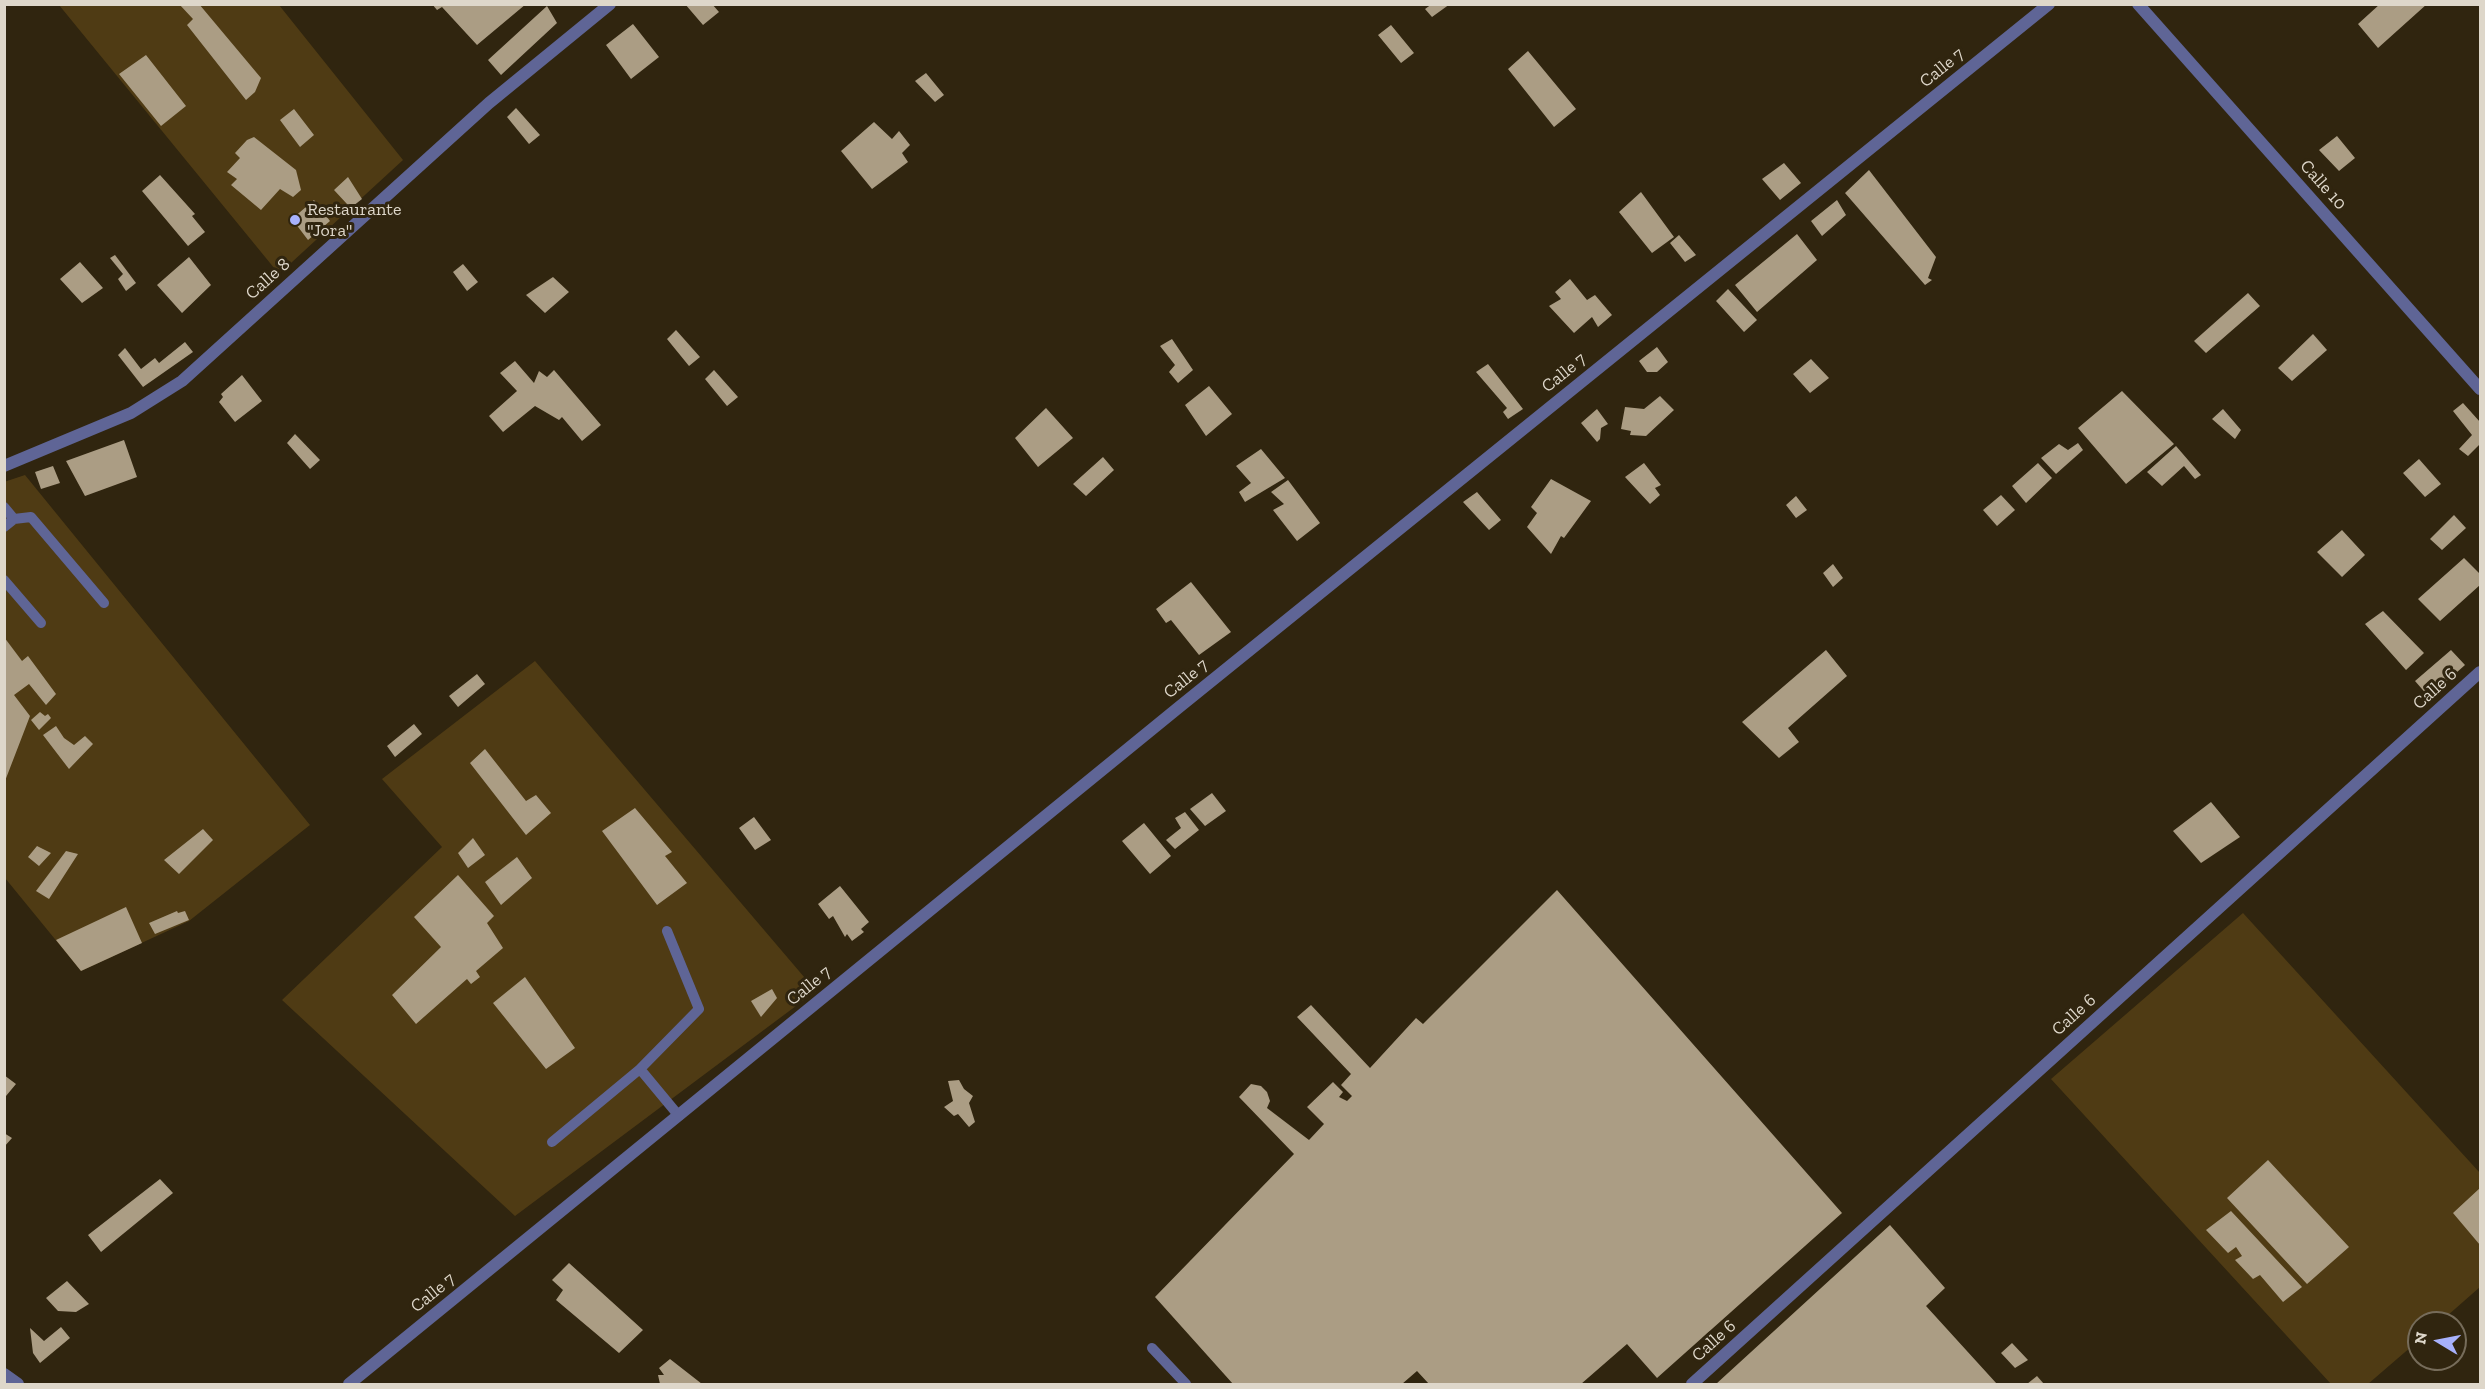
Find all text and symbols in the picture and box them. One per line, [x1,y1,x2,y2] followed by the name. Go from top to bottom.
[1915,44,1969,92] street label: Calle 7
[2295,156,2351,214] street label: Calle 10
[307,199,401,242] place label: Restaurante "Jora"
[288,213,302,227] marker: Restaurante "Jora"
[241,254,295,304] street label: Calle 8
[1537,349,1591,397] street label: Calle 7
[1159,655,1213,703] street label: Calle 7
[2408,664,2462,714] street label: Calle 6
[782,962,836,1010] street label: Calle 7
[2047,990,2101,1040] street label: Calle 6
[406,1269,460,1317] street label: Calle 7
[2407,1311,2467,1371] north arrow
[1687,1316,1741,1366] street label: Calle 6
[2410,1330,2431,1346] text: N

